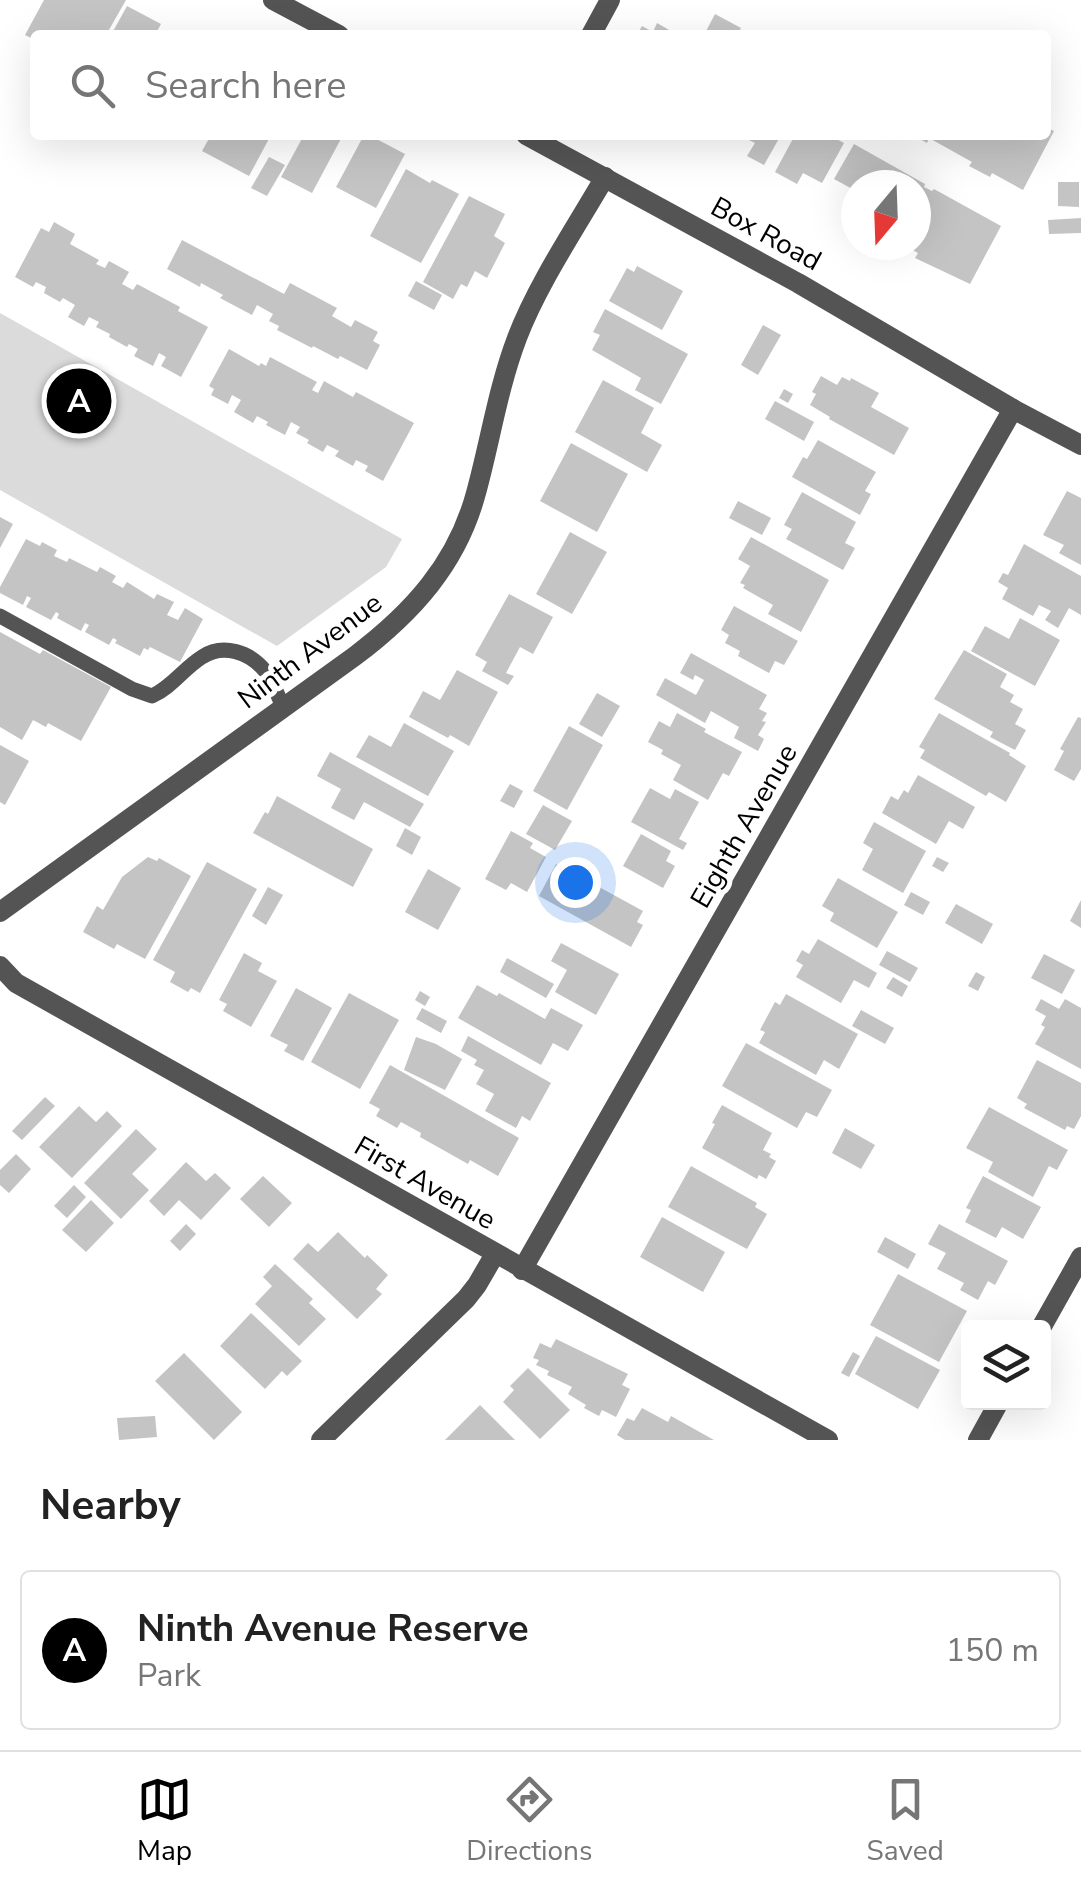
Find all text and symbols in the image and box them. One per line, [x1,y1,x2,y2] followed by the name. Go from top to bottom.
[30,30,1051,140] search box
[65,58,120,113] icon: search
[145,60,346,111] text: Search here
[841,170,931,260] north arrow
[704,188,828,280] street label: Box Road
[46,364,112,438] pin: A
[230,584,390,718] street label: Ninth Avenue
[682,737,806,915] street label: Eighth Avenue
[550,857,601,908] your location
[347,1127,503,1239] street label: First Avenue
[961,1320,1051,1410] map controls
[961,1320,1051,1410] button: layers
[40,1477,181,1534] text: Nearby
[137,1603,529,1654] text: Ninth Avenue Reserve
[63,1629,86,1672] text: A
[946,1629,1039,1672] text: 150 m
[137,1654,201,1697] text: Park
[137,1772,192,1870] tab: Map
[466,1772,592,1870] tab: Directions
[867,1772,944,1870] tab: Saved

